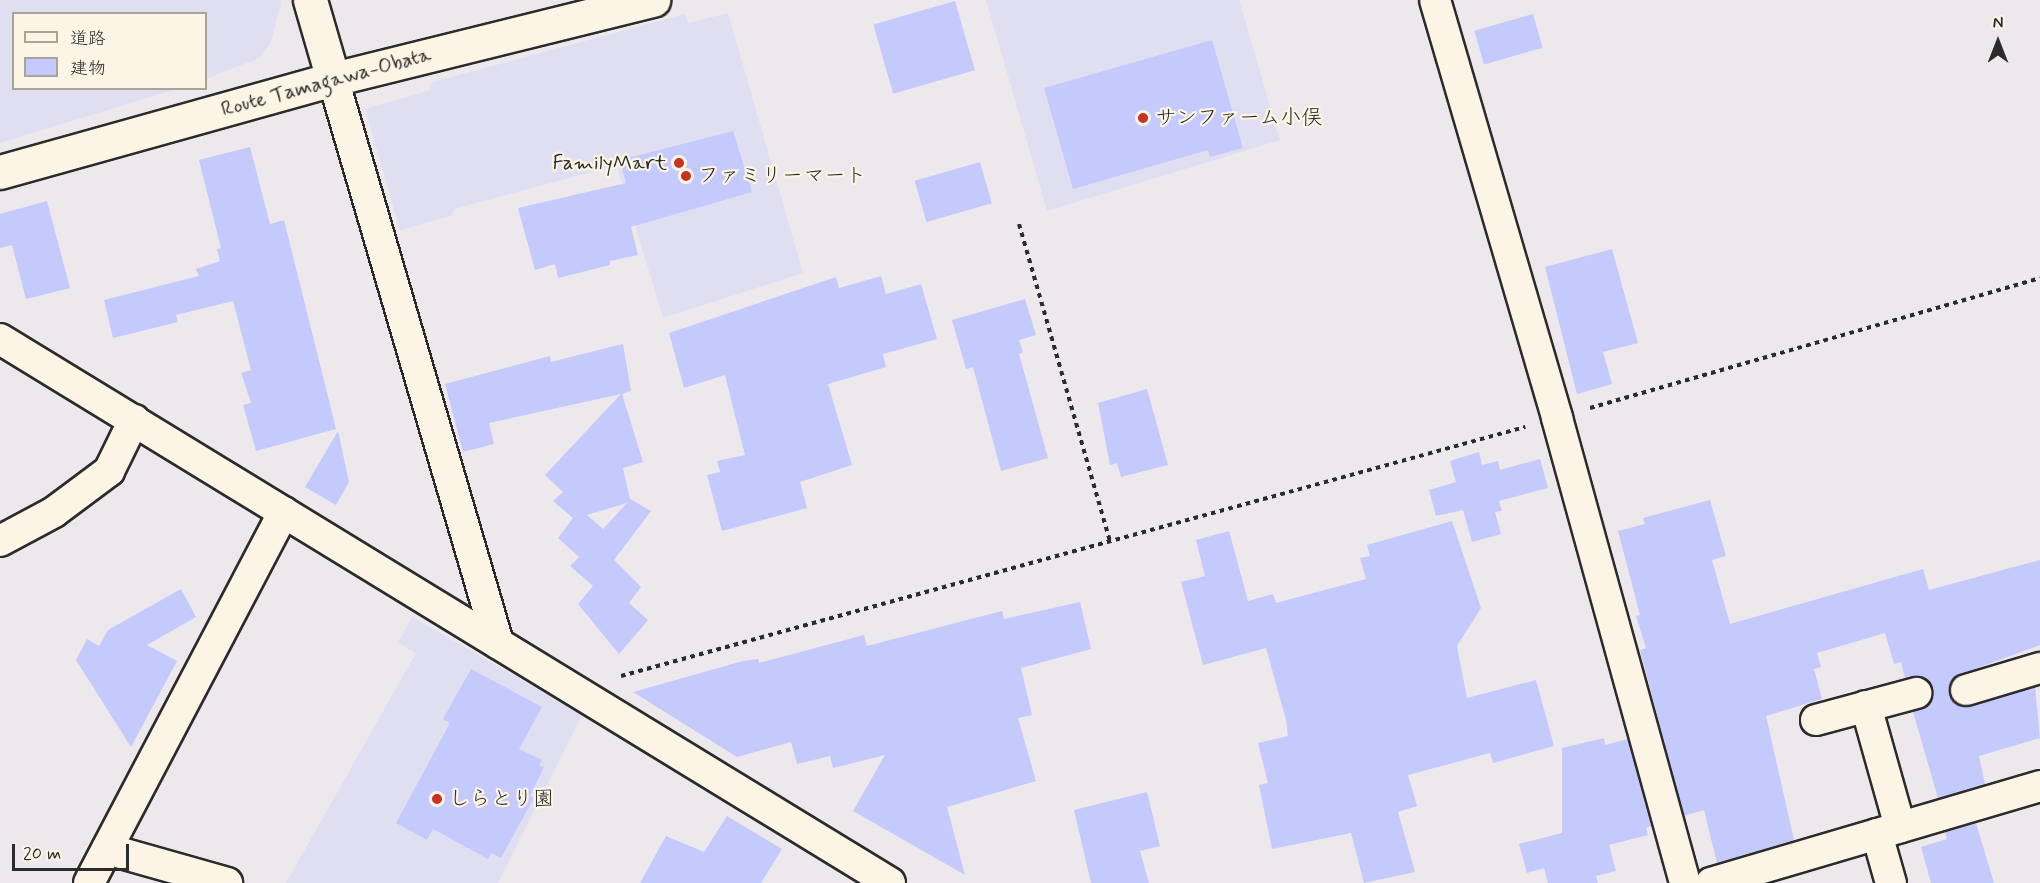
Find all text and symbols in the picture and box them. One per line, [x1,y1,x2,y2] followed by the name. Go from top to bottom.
[12,12,207,90] legend
[1968,12,2028,72] north arrow
[1993,13,2003,34] text: N
[70,27,106,51] text: 道路
[219,42,433,122] street label: Route Tamagawa-Obata
[70,57,106,81] text: 建物
[1155,105,1323,131] place label: サンファーム小俣
[1136,111,1150,125] marker: サンファーム小俣
[553,150,667,176] place label: FamilyMart
[672,156,686,170] marker: FamilyMart
[698,163,866,189] place label: ファミリーマート
[679,169,693,183] marker: ファミリーマート
[449,786,554,812] place label: しらとり園
[430,792,444,806] marker: しらとり園
[15,832,132,870] scale bar
[23,842,61,866] text: 20 m

